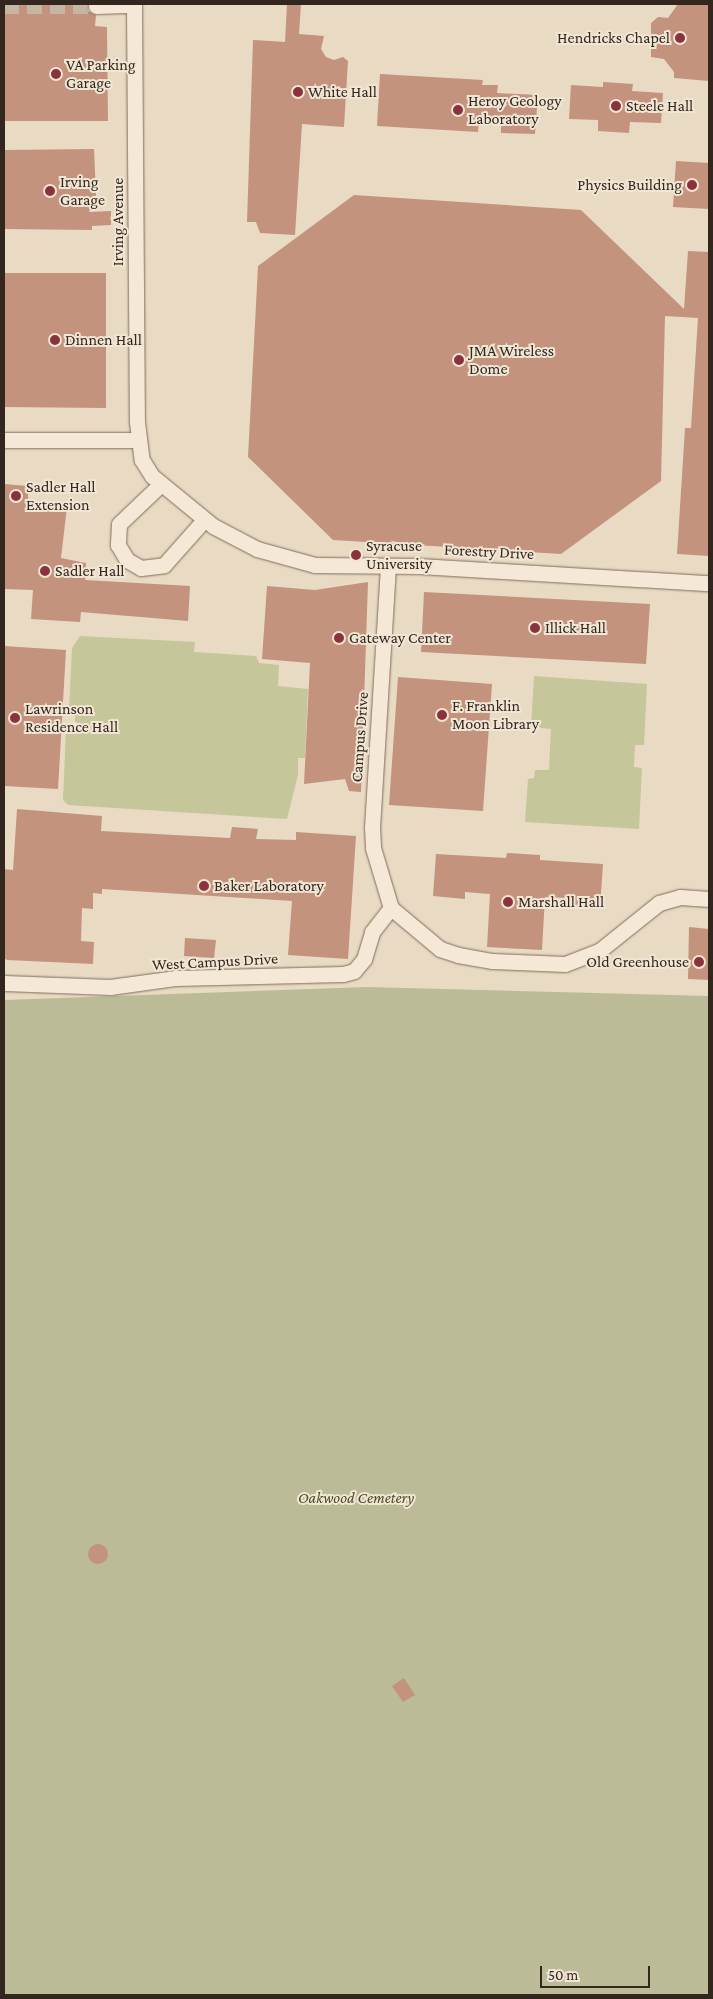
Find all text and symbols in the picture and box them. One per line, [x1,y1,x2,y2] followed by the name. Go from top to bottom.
[557,28,670,48] place label: Hendricks Chapel
[674,32,686,44] marker: Hendricks Chapel
[66,55,136,93] place label: VA Parking Garage
[50,68,62,80] marker: VA Parking Garage
[308,82,377,102] place label: White Hall
[292,86,304,98] marker: White Hall
[468,91,562,129] place label: Heroy Geology Laboratory
[626,96,693,116] place label: Steele Hall
[610,100,622,112] marker: Steele Hall
[452,104,464,116] marker: Heroy Geology Laboratory
[60,172,105,210] place label: Irving Garage
[577,175,682,195] place label: Physics Building
[108,178,128,266] street label: Irving Avenue
[686,179,698,191] marker: Physics Building
[44,185,56,197] marker: Irving Garage
[65,330,142,350] place label: Dinnen Hall
[49,334,61,346] marker: Dinnen Hall
[469,341,554,379] place label: JMA Wireless Dome
[453,354,465,366] marker: JMA Wireless Dome
[26,477,96,515] place label: Sadler Hall Extension
[10,490,22,502] marker: Sadler Hall Extension
[366,536,432,574] place label: Syracuse University
[443,540,535,564] street label: Forestry Drive
[350,549,362,561] marker: Syracuse University
[55,561,125,581] place label: Sadler Hall
[39,565,51,577] marker: Sadler Hall
[545,618,606,638] place label: Illick Hall
[529,622,541,634] marker: Illick Hall
[349,628,451,648] place label: Gateway Center
[333,632,345,644] marker: Gateway Center
[347,691,373,783] street label: Campus Drive
[452,696,539,734] place label: F. Franklin Moon Library
[25,699,118,737] place label: Lawrinson Residence Hall
[436,709,448,721] marker: F. Franklin Moon Library
[9,712,21,724] marker: Lawrinson Residence Hall
[214,876,324,896] place label: Baker Laboratory
[198,880,210,892] marker: Baker Laboratory
[518,892,604,912] place label: Marshall Hall
[502,896,514,908] marker: Marshall Hall
[151,949,279,975] street label: West Campus Drive
[586,952,689,972] place label: Old Greenhouse
[693,956,705,968] marker: Old Greenhouse
[298,1488,414,1508] park label: Oakwood Cemetery
[543,1956,653,1988] scale bar
[548,1967,578,1983] text: 50 m

